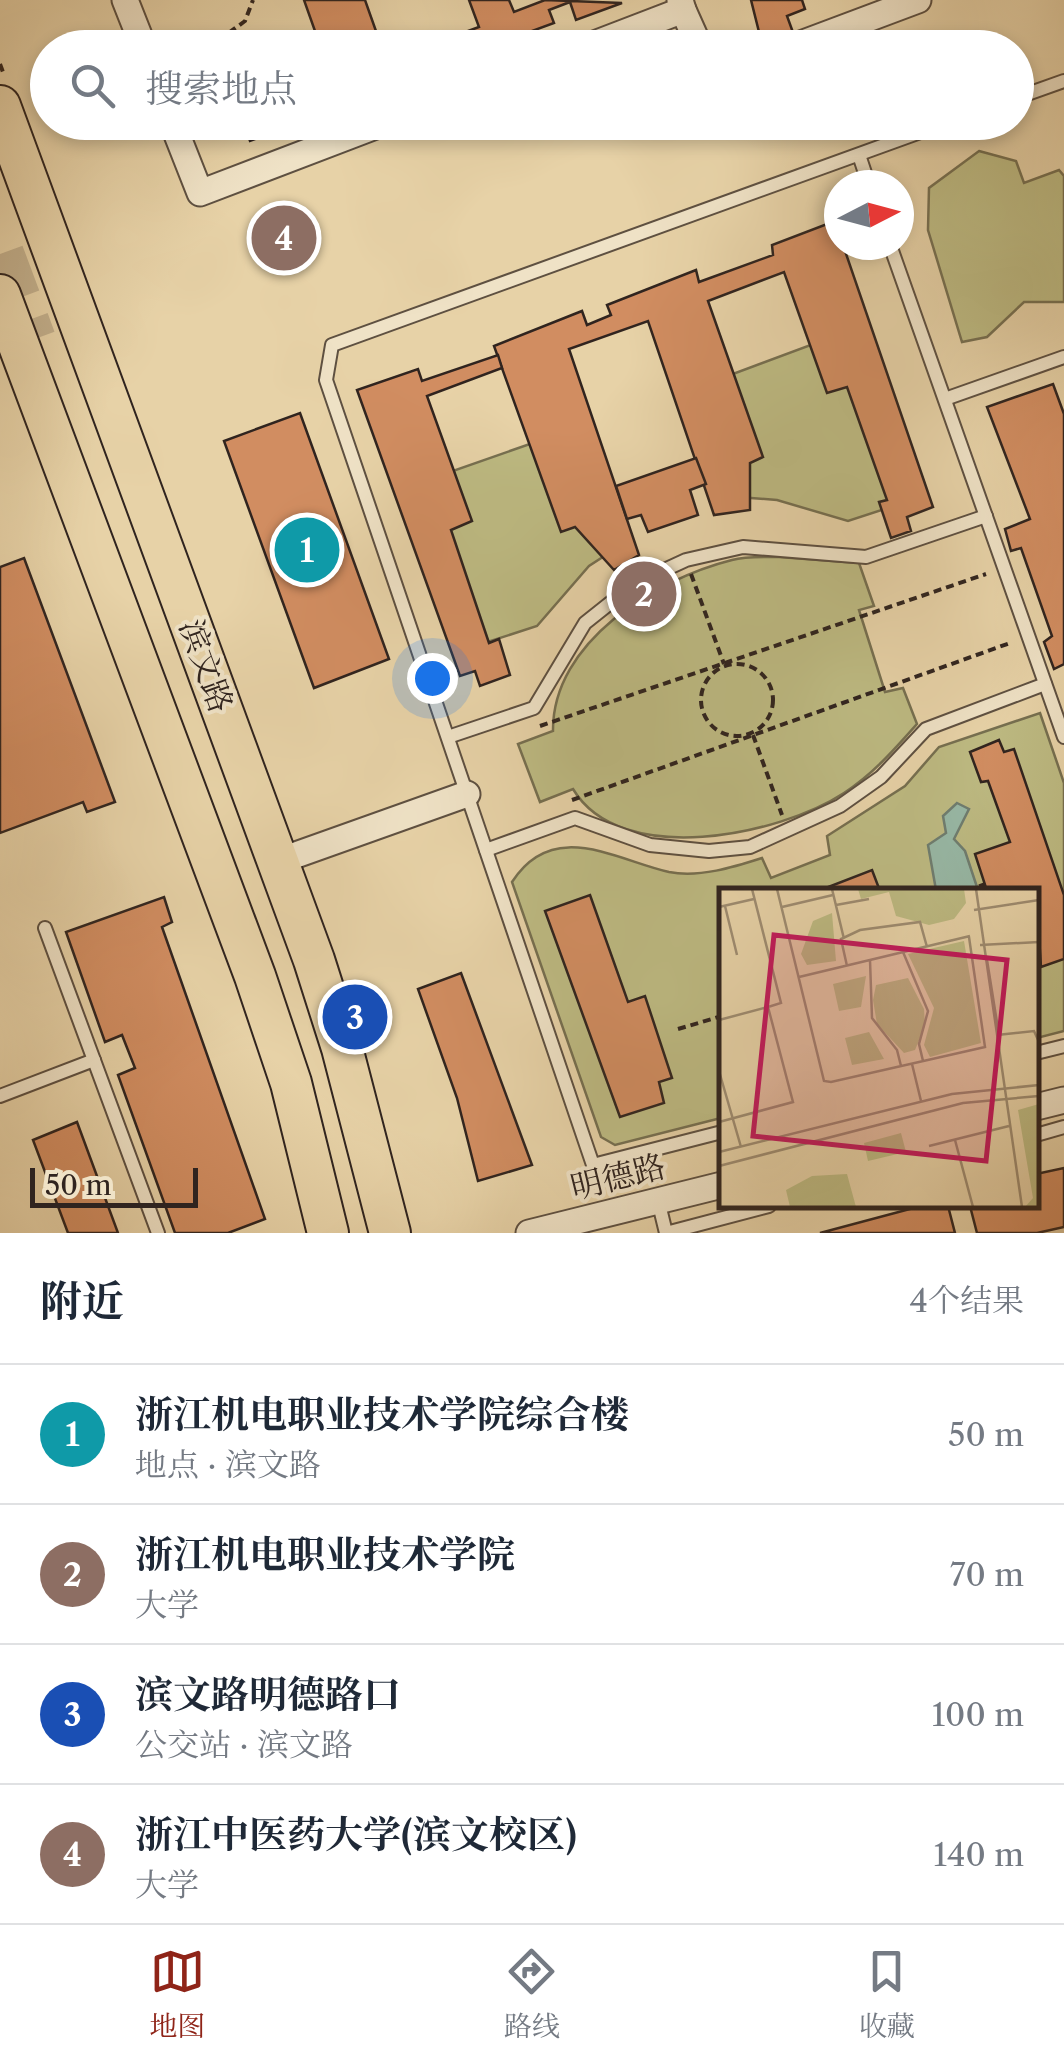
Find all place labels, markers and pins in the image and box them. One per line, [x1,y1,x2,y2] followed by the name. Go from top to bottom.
[252,200,316,276] pin: 4
[274,512,340,588] pin: 1
[612,556,676,632] pin: 2
[322,980,388,1054] pin: 3

